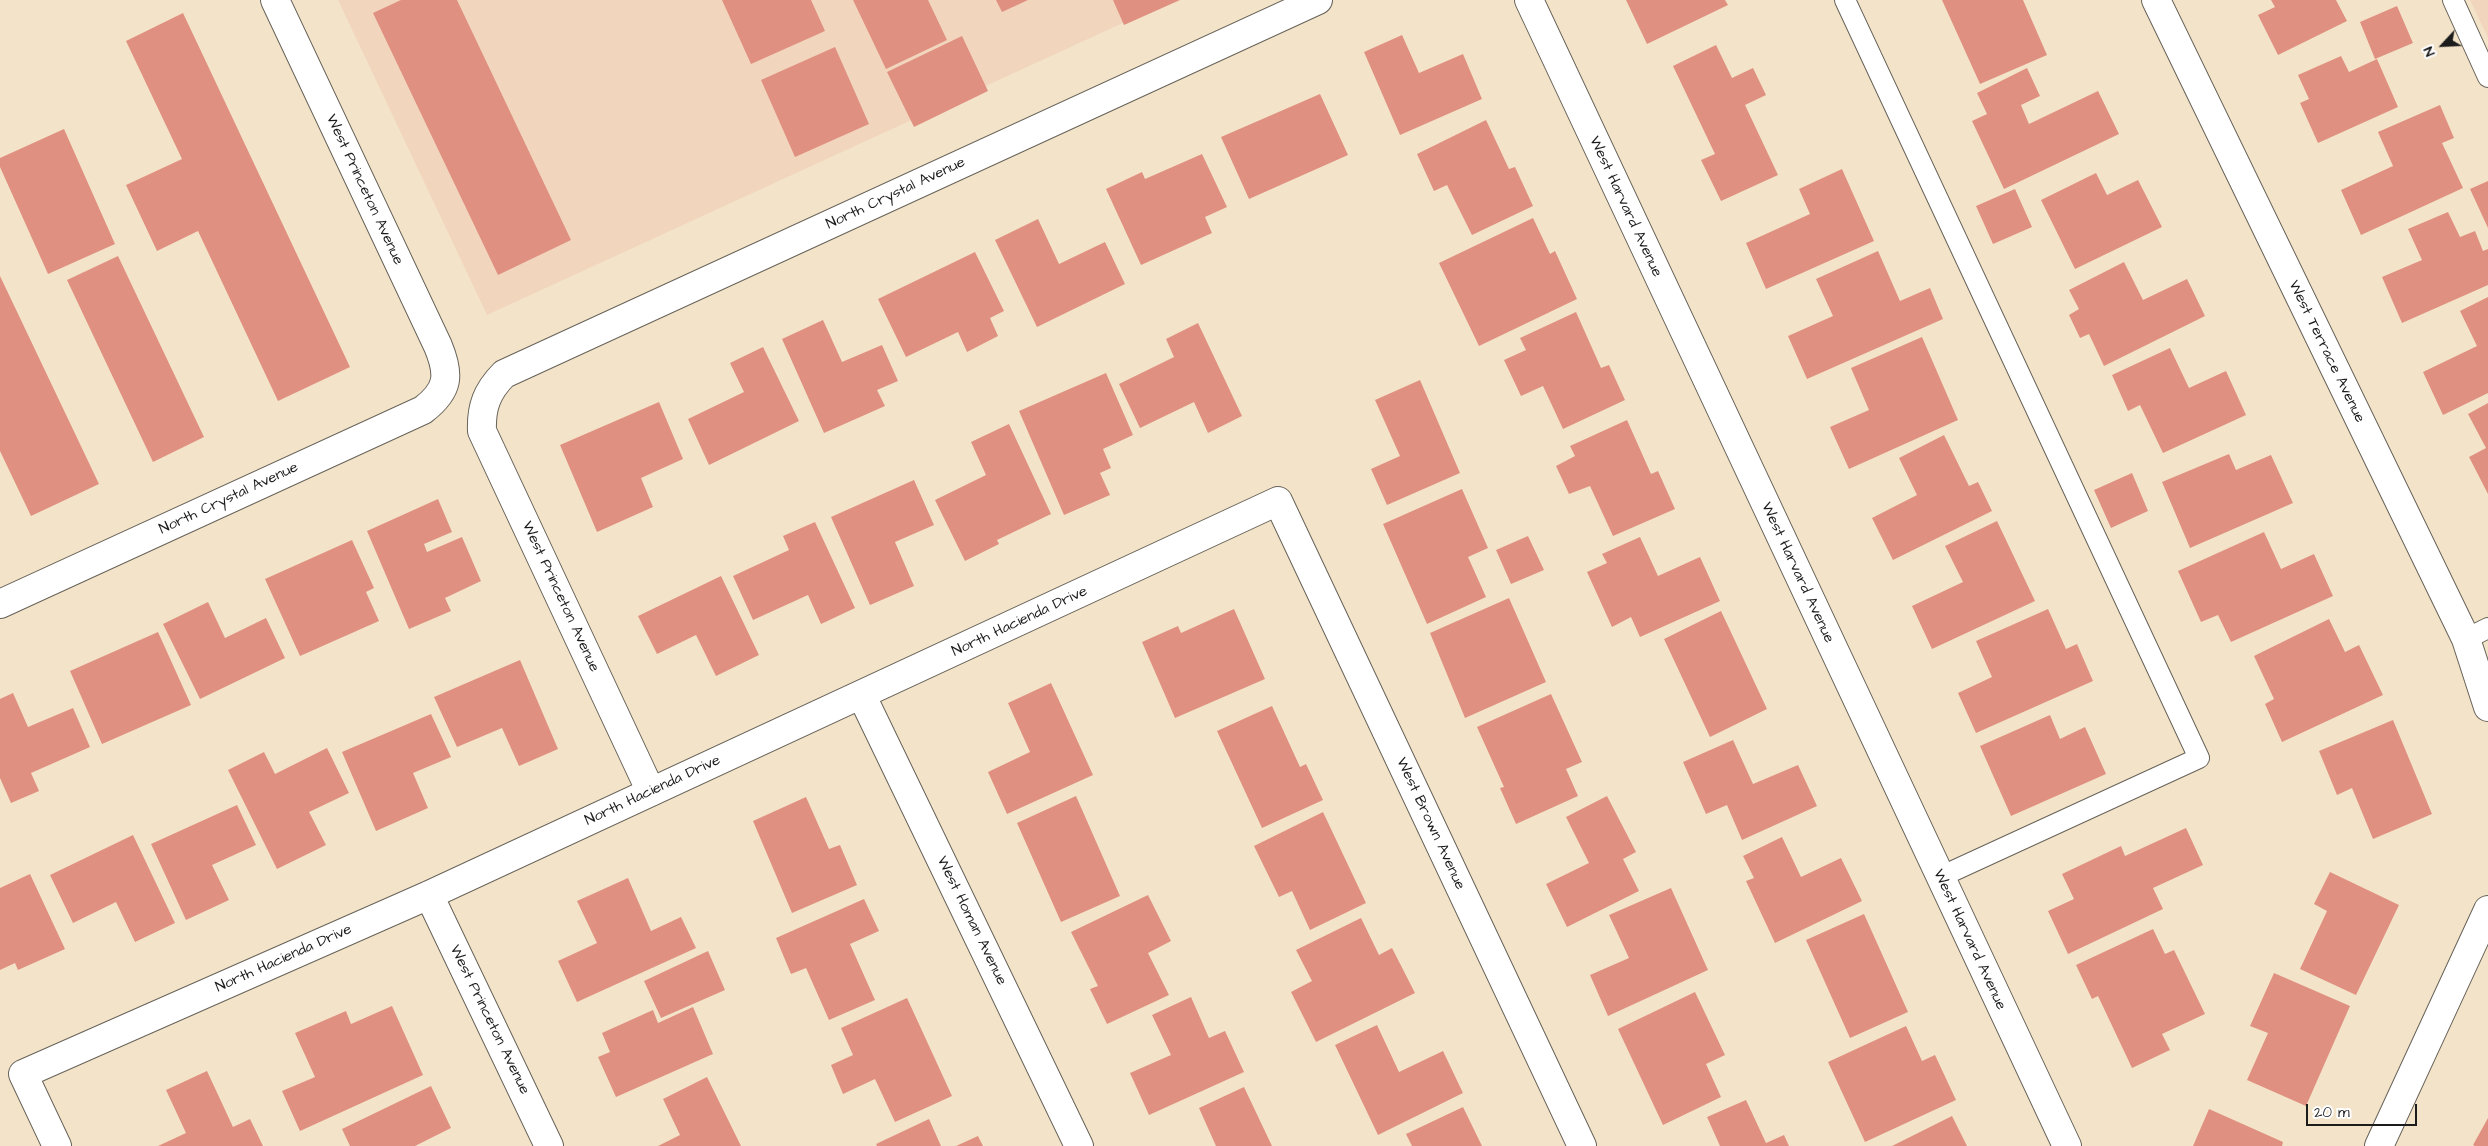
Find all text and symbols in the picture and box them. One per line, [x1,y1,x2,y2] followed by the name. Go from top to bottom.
[2418,20,2468,70] north arrow
[2418,43,2440,60] text: N
[321,112,407,268] street label: West Princeton Avenue
[1585,134,1665,280] street label: West Harvard Avenue
[824,154,968,234] street label: North Crystal Avenue
[2284,278,2368,426] street label: West Terrace Avenue
[157,459,301,539] street label: North Crystal Avenue
[1757,500,1837,646] street label: West Harvard Avenue
[517,519,603,675] street label: West Princeton Avenue
[949,583,1091,661] street label: North Hacienda Drive
[582,752,724,830] street label: North Hacienda Drive
[1392,755,1468,893] street label: West Brown Avenue
[932,854,1010,988] street label: West Homan Avenue
[1929,867,2009,1013] street label: West Harvard Avenue
[213,921,355,997] street label: North Hacienda Drive
[445,942,533,1098] street label: West Princeton Avenue
[2308,1094,2419,1126] scale bar
[2314,1102,2350,1123] text: 20 m

